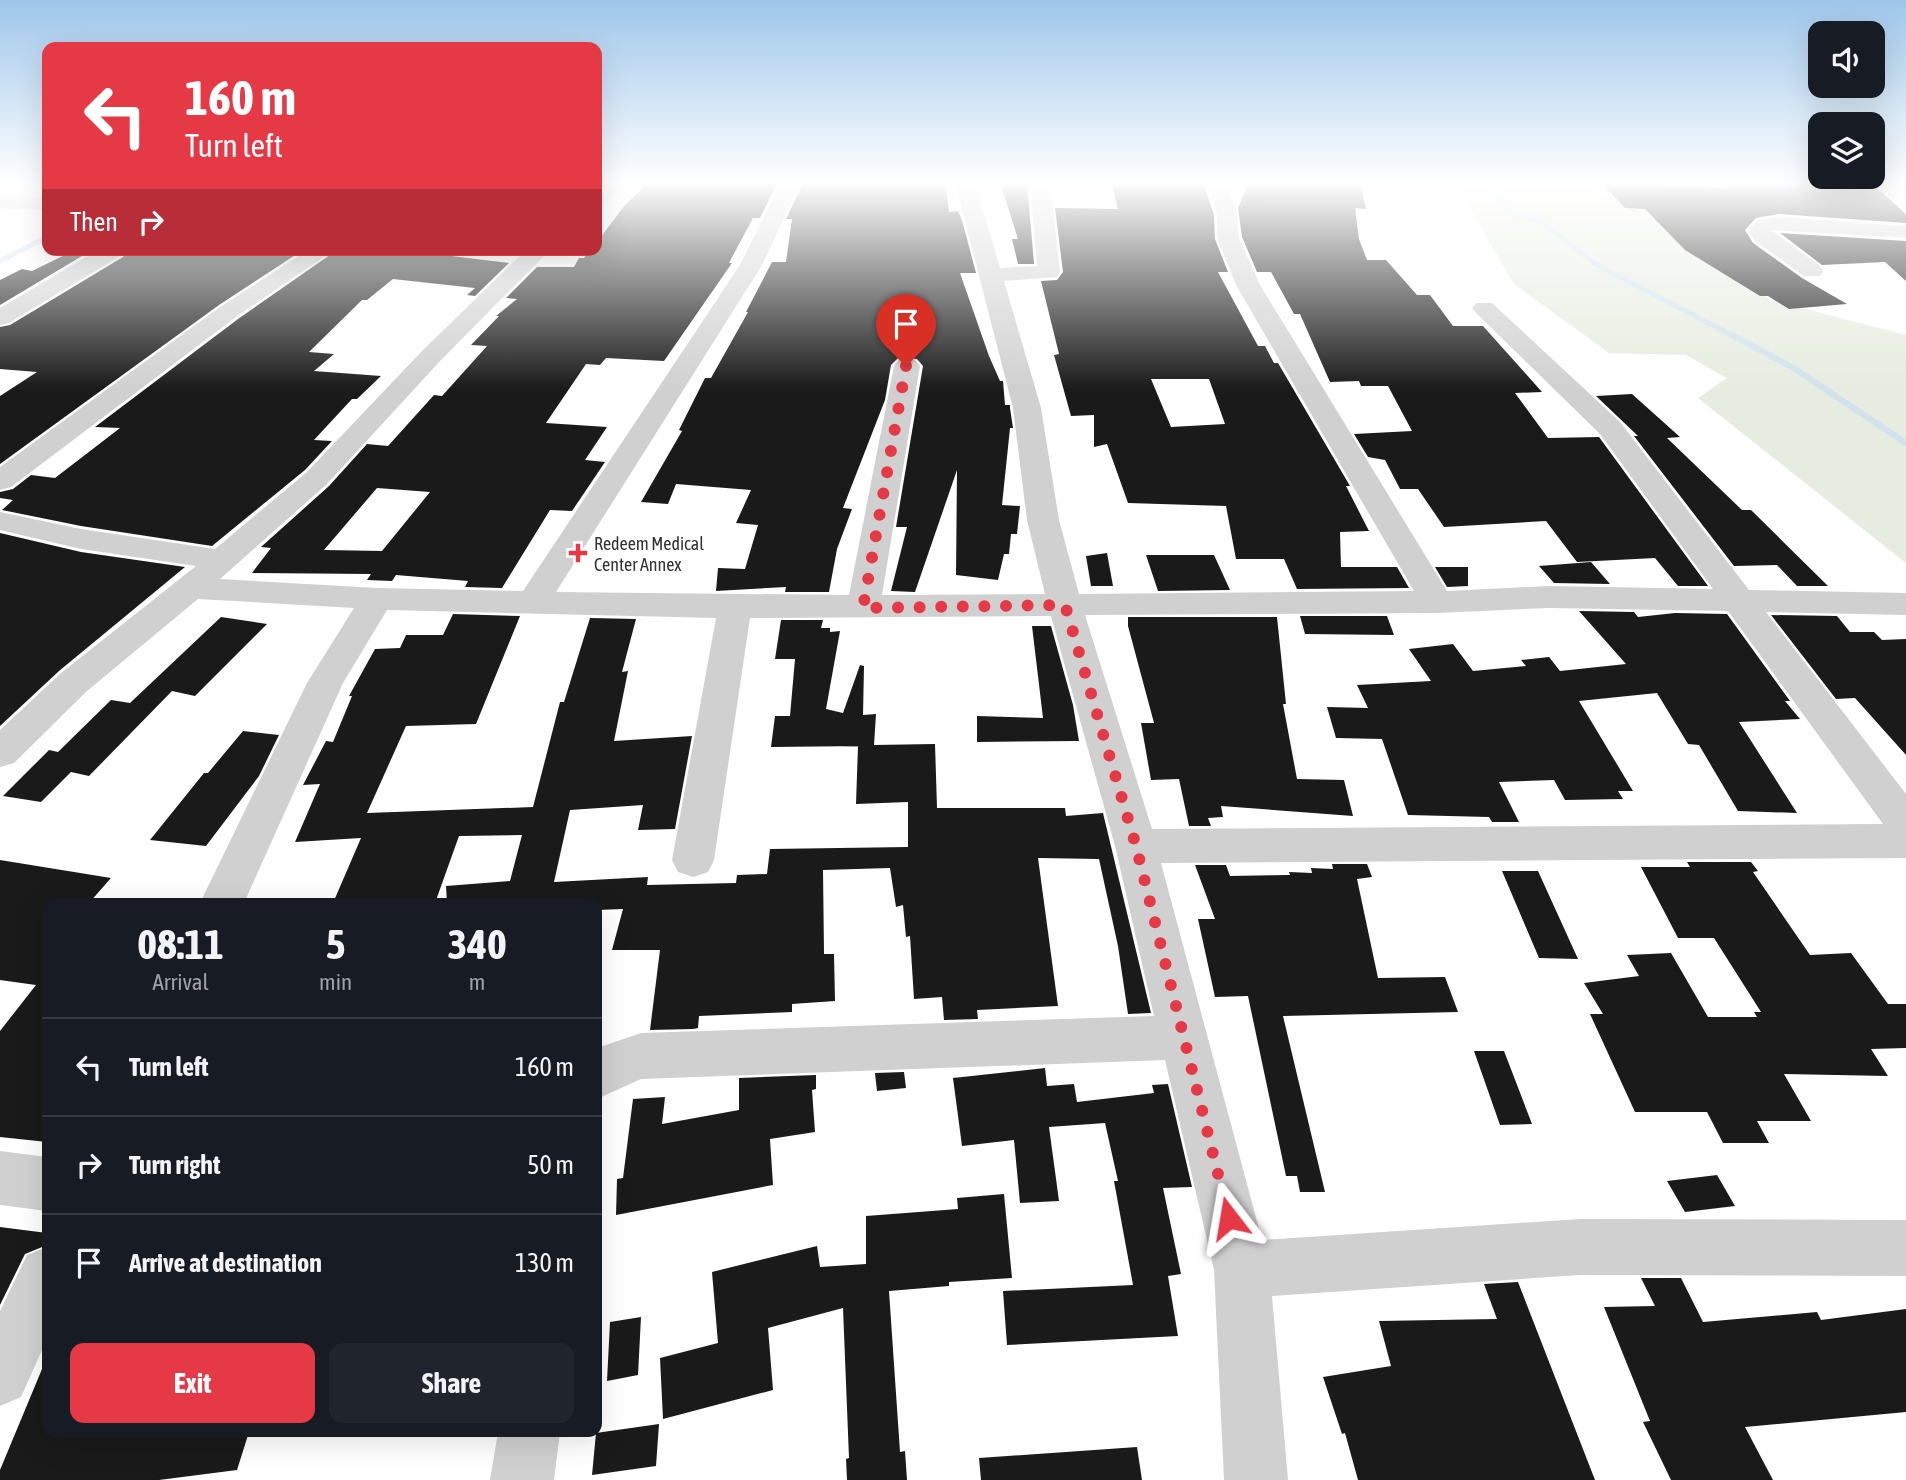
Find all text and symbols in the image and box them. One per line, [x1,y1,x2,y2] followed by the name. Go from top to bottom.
[1808,21,1885,189] map controls
[1808,21,1885,98] button: sound
[185,69,296,125] text: 160 m
[70,70,161,161] icon: left
[1808,112,1885,189] button: layers
[185,127,283,164] text: Turn left
[132,203,170,241] icon: right
[70,207,118,237] text: Then
[876,294,936,366] pin
[887,305,925,343] icon: arrive
[594,533,704,575] place label: Redeem Medical Center Annex
[568,543,588,563] marker: Redeem Medical Center Annex
[137,920,224,968] text: 08:11
[326,920,345,968] text: 5
[447,920,507,968] text: 340
[152,969,209,995] text: Arrival
[319,969,352,995] text: min
[469,969,485,995] text: m
[70,1048,108,1086] icon: left
[129,1052,209,1082] text: Turn left
[515,1052,574,1082] text: 160 m
[70,1146,108,1184] icon: right
[129,1150,220,1180] text: Turn right
[527,1150,574,1180] text: 50 m
[1192,1181,1266,1255] position arrow
[70,1244,108,1282] icon: arrive
[129,1248,322,1278] text: Arrive at destination
[515,1248,574,1278] text: 130 m
[70,1343,315,1423] button: Exit
[329,1343,574,1423] button: Share

